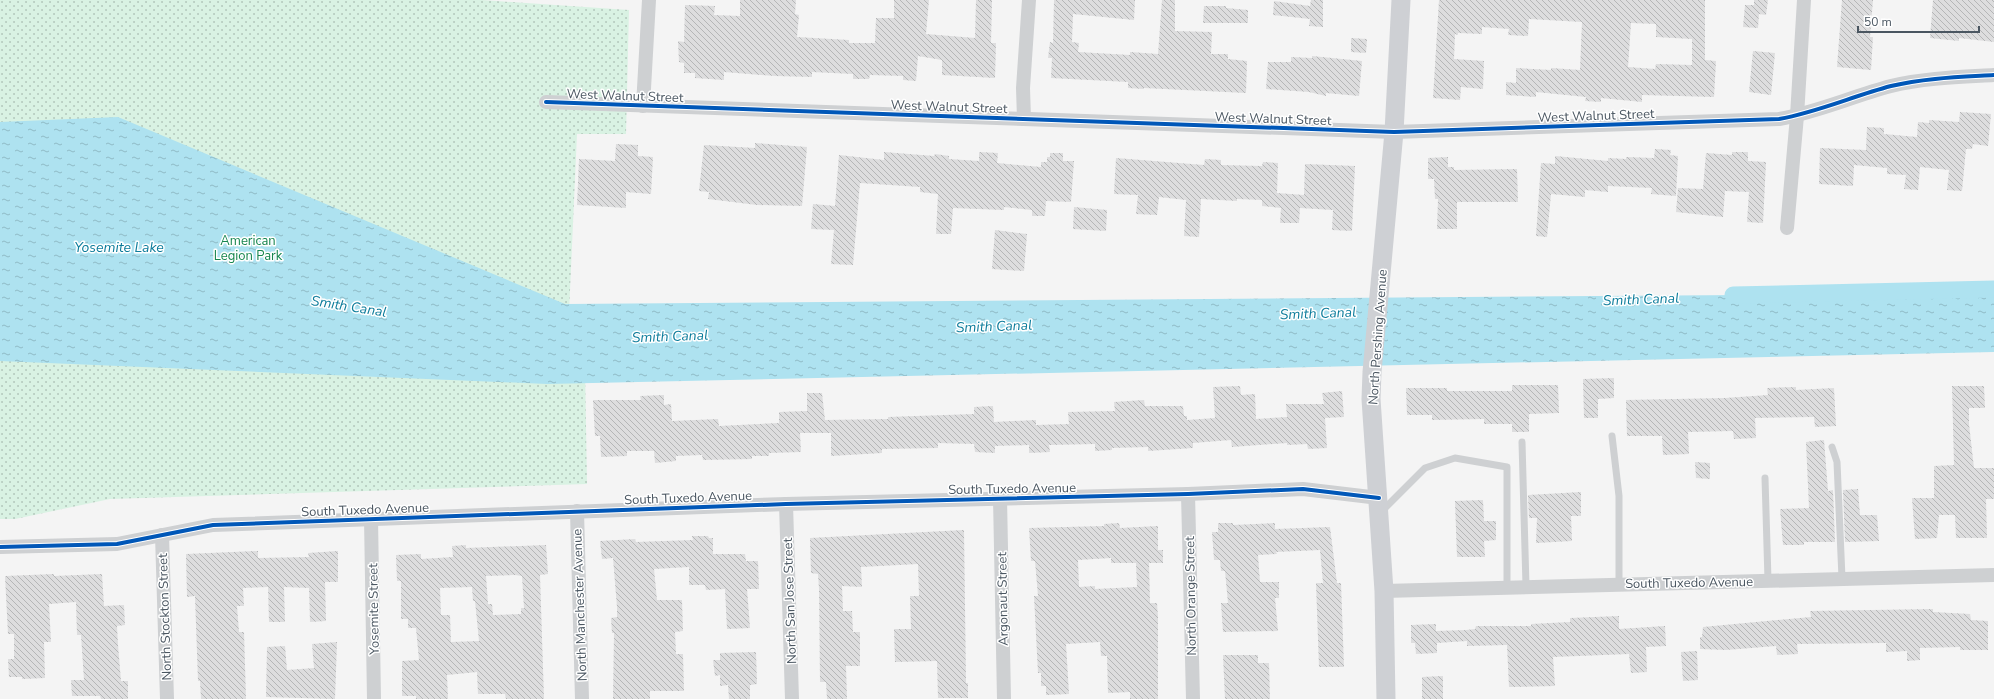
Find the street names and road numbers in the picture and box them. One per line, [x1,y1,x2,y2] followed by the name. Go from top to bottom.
[566,85,684,107] street label: West Walnut Street
[890,96,1008,118] street label: West Walnut Street
[1537,105,1655,127] street label: West Walnut Street
[1214,108,1332,130] street label: West Walnut Street
[1364,269,1392,405] street label: North Pershing Avenue
[948,479,1076,499] street label: South Tuxedo Avenue
[624,487,752,509] street label: South Tuxedo Avenue
[301,499,429,521] street label: South Tuxedo Avenue
[568,528,592,682] street label: North Manchester Avenue
[1181,536,1201,656] street label: North Orange Street
[779,537,801,664] street label: North San Jose Street
[993,551,1013,646] street label: Argonaut Street
[154,553,176,681] street label: North Stockton Street
[364,563,384,656] street label: Yosemite Street
[1625,573,1753,593] street label: South Tuxedo Avenue

